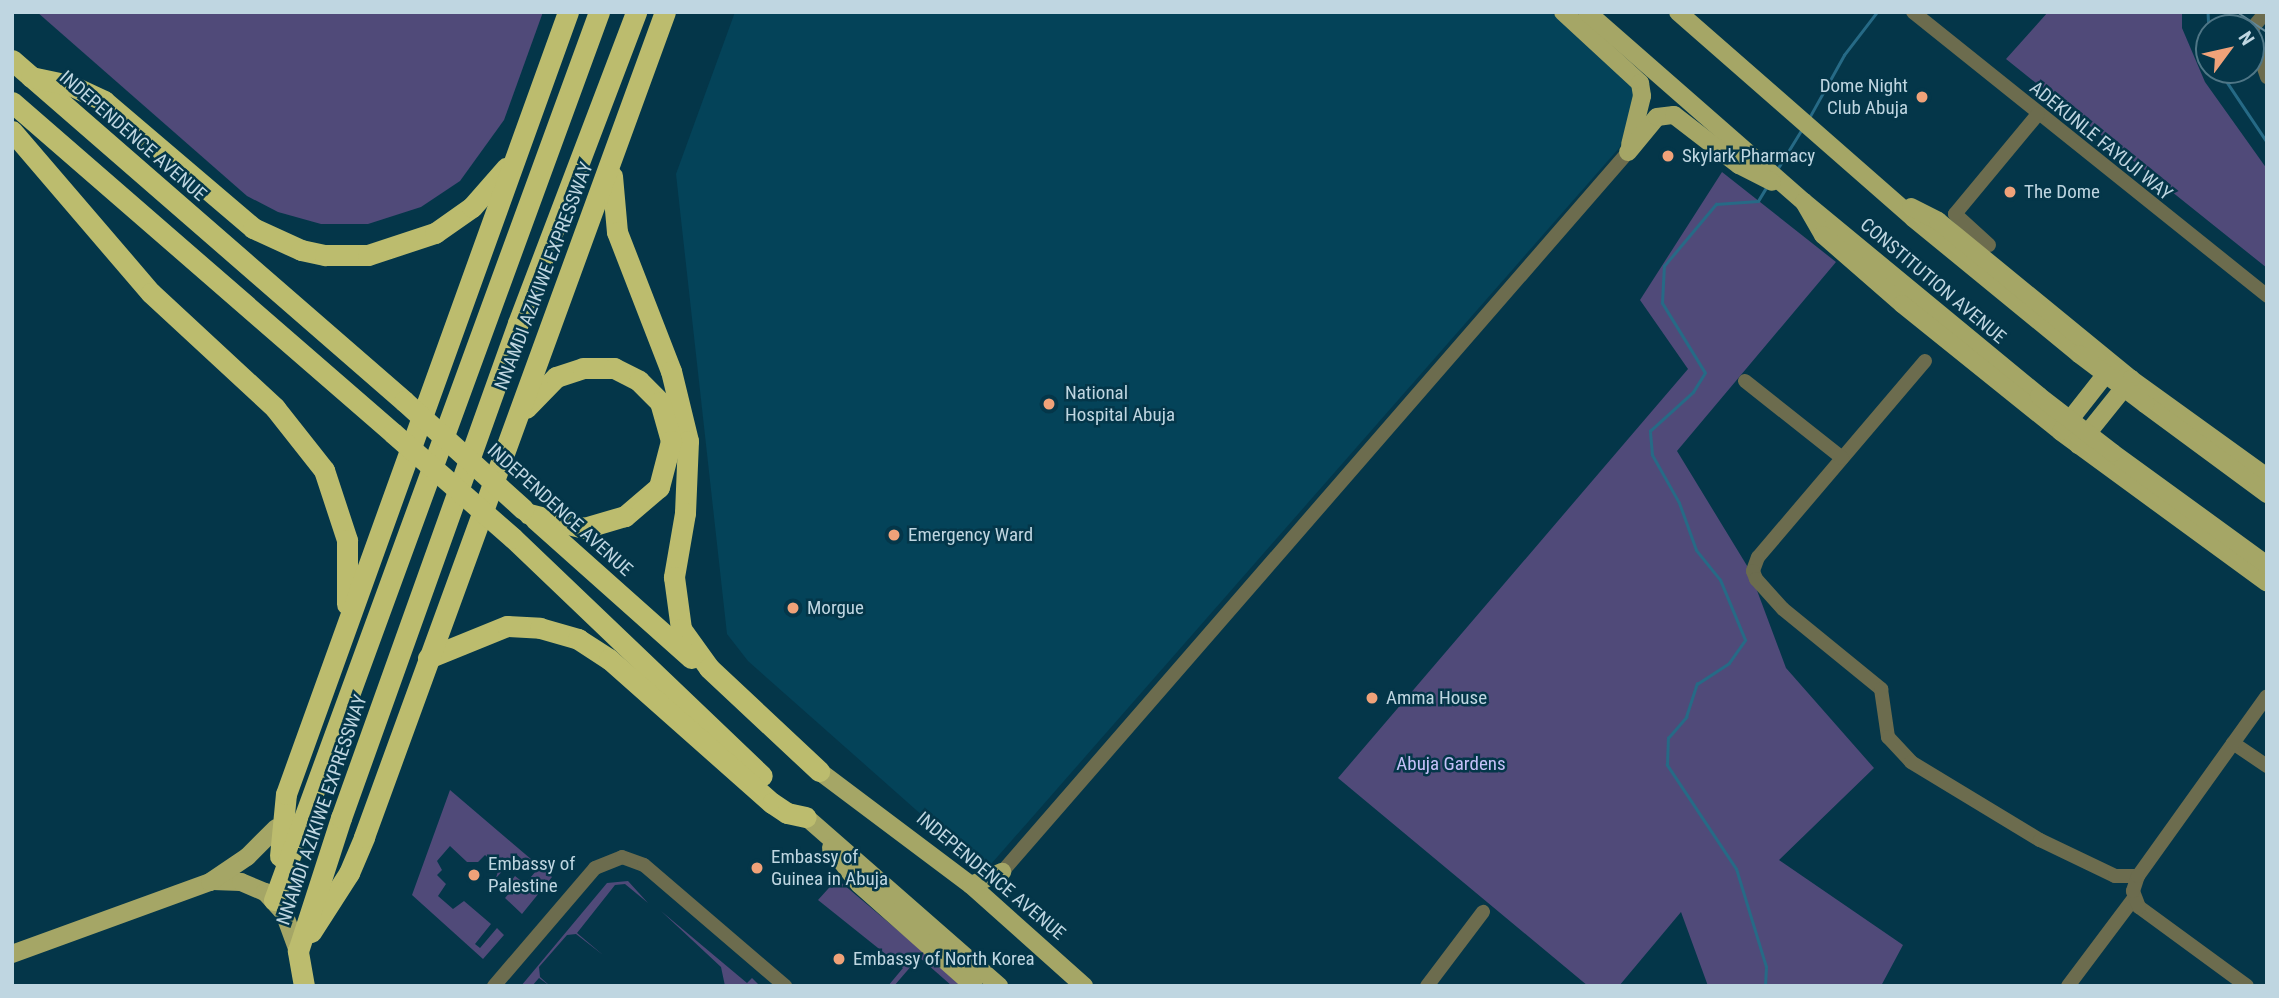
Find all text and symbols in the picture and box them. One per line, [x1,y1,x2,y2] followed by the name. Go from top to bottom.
[2195,14,2265,84] north arrow
[2234,27,2259,50] text: N
[55,66,211,206] street label: INDEPENDENCE AVENUE
[1820,75,1908,119] place label: Dome Night Club Abuja
[2025,77,2177,205] street label: ADEKUNLE FAYUJI WAY
[1914,89,1930,105] marker: Dome Night Club Abuja
[1682,145,1815,167] place label: Skylark Pharmacy
[1660,148,1676,164] marker: Skylark Pharmacy
[490,159,598,393] street label: NNAMDI AZIKIWE EXPRESSWAY
[2024,181,2100,203] place label: The Dome
[2002,184,2018,200] marker: The Dome
[1856,213,2010,349] street label: CONSTITUTION AVENUE
[1065,382,1175,426] place label: National Hospital Abuja
[1039,394,1059,414] marker: National Hospital Abuja
[483,439,637,581] street label: INDEPENDENCE AVENUE
[908,524,1033,546] place label: Emergency Ward
[886,527,902,543] marker: Emergency Ward
[807,597,864,619] place label: Morgue
[785,600,801,616] marker: Morgue
[1386,687,1487,709] place label: Amma House
[1364,690,1380,706] marker: Amma House
[272,692,372,928] street label: NNAMDI AZIKIWE EXPRESSWAY
[1396,753,1506,775] park label: Abuja Gardens
[912,807,1070,945] street label: INDEPENDENCE AVENUE
[771,846,888,890] place label: Embassy of Guinea in Abuja
[488,853,575,897] place label: Embassy of Palestine
[749,860,765,876] marker: Embassy of Guinea in Abuja
[466,867,482,883] marker: Embassy of Palestine
[853,948,1035,970] place label: Embassy of North Korea
[831,951,847,967] marker: Embassy of North Korea

